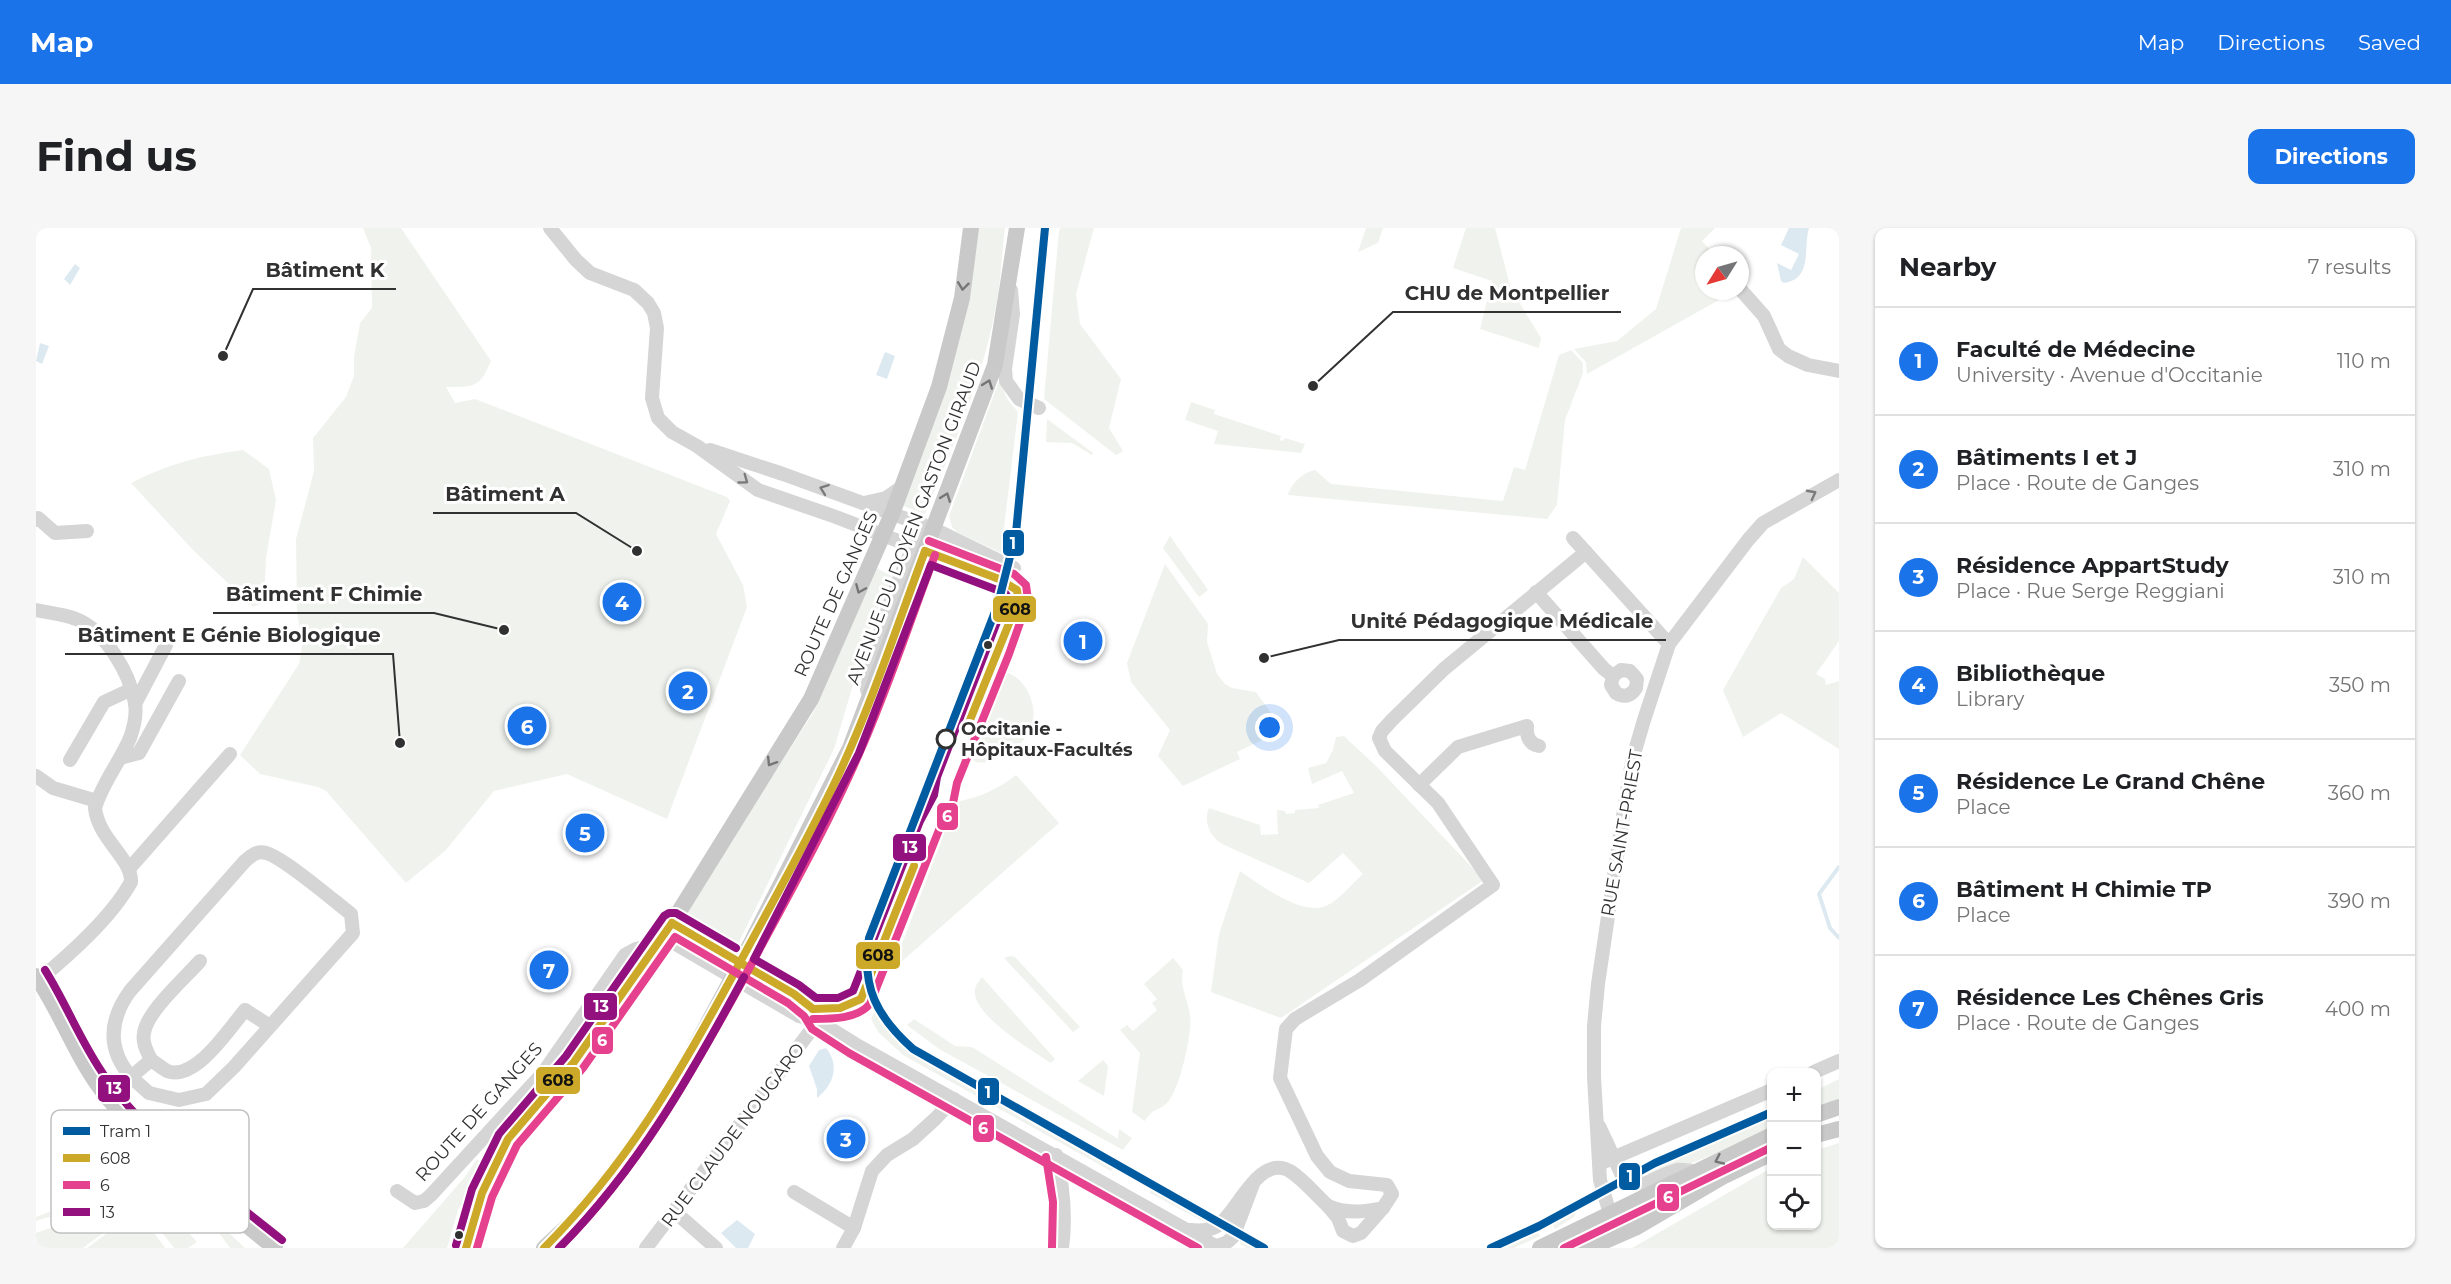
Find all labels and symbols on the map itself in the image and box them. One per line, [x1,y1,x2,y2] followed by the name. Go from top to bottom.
[1695,246,1749,300] north arrow
[253,251,396,289] callout: Bâtiment K
[265,258,386,282] text: Bâtiment K
[1393,274,1621,312] callout: CHU de Montpellier
[958,281,970,291] one-way arrow
[1405,281,1610,305] text: CHU de Montpellier
[842,358,986,688] street label: AVENUE DU DOYEN GASTON GIRAUD
[980,379,993,390] one-way arrow
[738,473,749,484] one-way arrow
[433,475,576,513] callout: Bâtiment A
[445,482,565,506] text: Bâtiment A
[820,484,831,496] one-way arrow
[1806,490,1816,501] one-way arrow
[939,492,952,503] one-way arrow
[789,508,883,680] street label: ROUTE DE GANGES
[1002,529,1025,557] line badge: 1
[1010,534,1016,553] text: 1
[213,575,434,613] callout: Bâtiment F Chimie
[602,580,642,625] pin: 4
[226,582,422,606] text: Bâtiment F Chimie
[855,583,867,594] one-way arrow
[992,595,1037,623] line badge: 608
[999,600,1031,619] text: 608
[1339,602,1666,640] callout: Unité Pédagogique Médicale
[1351,609,1653,633] text: Unité Pédagogique Médicale
[65,616,393,654] callout: Bâtiment E Génie Biologique
[1064,618,1102,664] pin: 1
[77,623,381,647] text: Bâtiment E Génie Biologique
[982,639,994,651] unlabelled marker
[668,668,708,714] pin: 2
[508,704,546,748] pin: 6
[1255,713,1284,742] your location
[961,718,1133,761] place label: Occitanie - Hôpitaux-Facultés
[936,729,956,749] marker: Occitanie - Hôpitaux-Facultés
[1596,747,1648,918] street label: RUE SAINT-PRIEST
[767,756,779,766] one-way arrow
[936,802,959,831] line badge: 6
[942,807,952,826] text: 6
[566,810,604,856] pin: 5
[892,833,927,862] line badge: 13
[902,838,918,857] text: 13
[855,941,901,970] line badge: 608
[862,946,894,965] text: 608
[530,948,568,992] pin: 7
[583,992,618,1021] line badge: 13
[593,997,609,1016] text: 13
[591,1026,614,1055] line badge: 6
[597,1031,607,1050] text: 6
[411,1038,547,1186] street label: ROUTE DE GANGES
[657,1039,809,1231] street label: RUE CLAUDE NOUGARO
[535,1066,581,1095] line badge: 608
[542,1071,574,1090] text: 608
[97,1074,131,1103] line badge: 13
[977,1077,1000,1106] line badge: 1
[106,1079,122,1098] text: 13
[985,1083,991,1102] text: 1
[51,1110,249,1233] legend
[972,1114,995,1143] line badge: 6
[826,1116,866,1162] pin: 3
[978,1119,988,1138] text: 6
[100,1122,151,1141] text: Tram 1
[100,1149,131,1168] text: 608
[1714,1153,1725,1165] one-way arrow
[1618,1162,1641,1191] line badge: 1
[1627,1167,1633,1186] text: 1
[100,1176,110,1195] text: 6
[1656,1183,1680,1212] line badge: 6
[1663,1188,1673,1207] text: 6
[100,1203,115,1222] text: 13
[453,1229,465,1241] unlabelled marker

